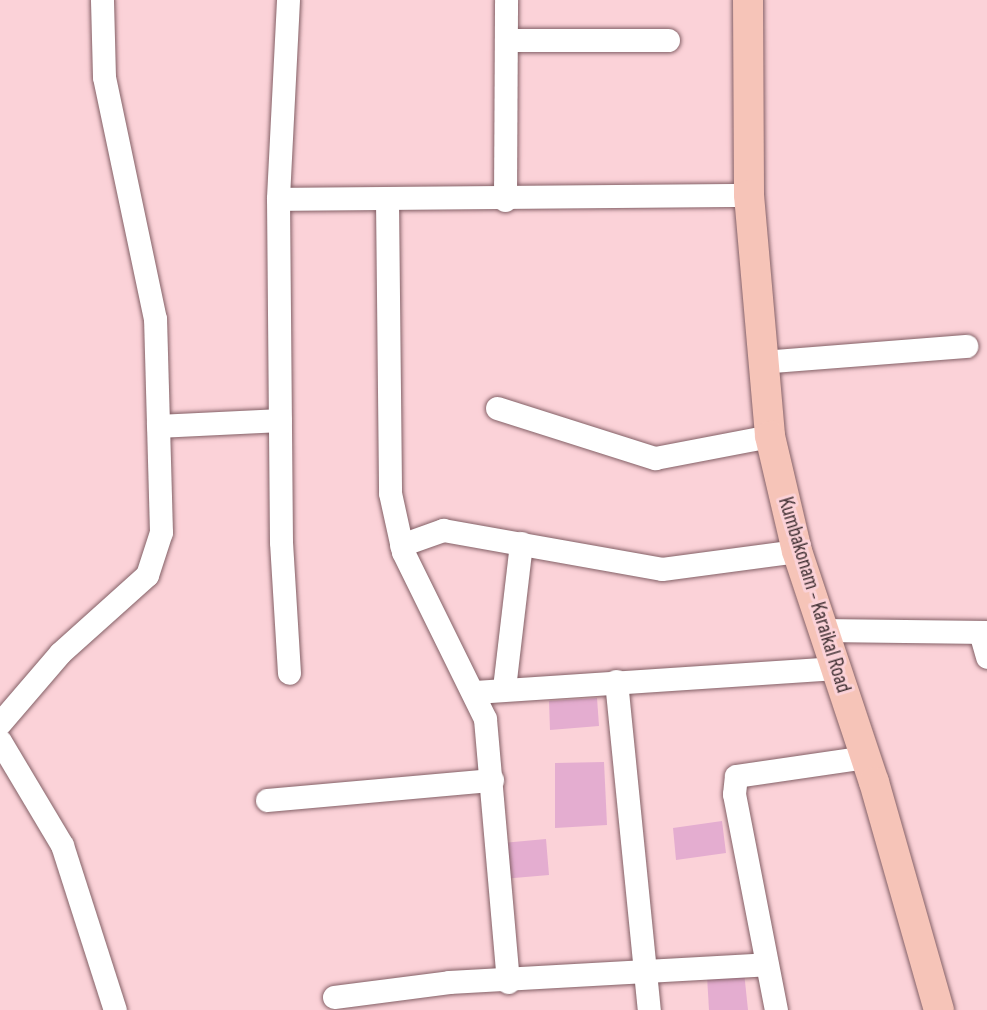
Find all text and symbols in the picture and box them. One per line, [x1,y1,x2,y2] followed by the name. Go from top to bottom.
[772,494,856,696] street label: Kumbakonam - Karaikal Road

